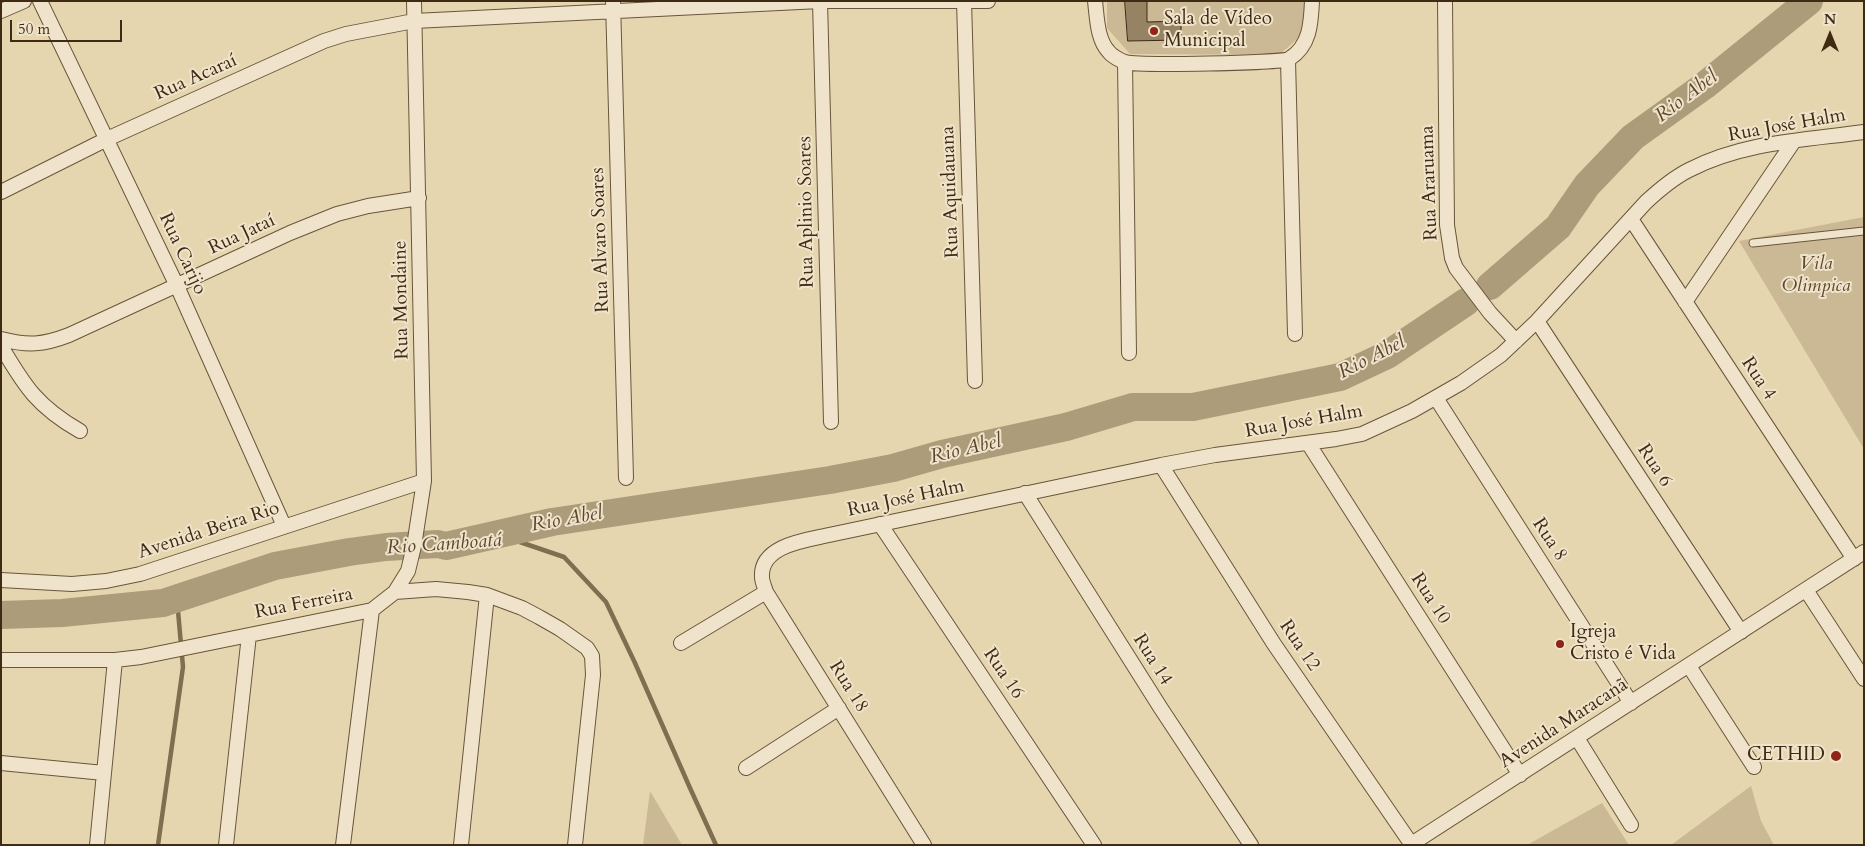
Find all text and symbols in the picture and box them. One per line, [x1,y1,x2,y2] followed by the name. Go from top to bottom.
[1164,9,1272,53] place label: Sala de Vídeo Municipal
[12,10,125,42] scale bar
[1805,10,1855,60] north arrow
[1824,10,1836,29] text: N
[18,19,50,39] text: 50 m
[1148,25,1160,37] marker: Sala de Vídeo Municipal
[151,50,241,106] street label: Rua Acaraí
[1651,66,1723,128] water label: Rio Abel
[1727,104,1847,148] street label: Rua José Halm
[937,125,965,259] street label: Rua Aquidauana
[1417,125,1443,241] street label: Rua Araruama
[794,136,820,288] street label: Rua Aplinio Soares
[587,167,615,313] street label: Rua Alvaro Soares
[153,210,211,298] street label: Rua Carijo
[205,210,279,260] street label: Rua Jataí
[390,240,414,360] street label: Rua Mondaine
[1782,254,1850,298] park label: Vila Olimpica
[1334,331,1410,385] water label: Rio Abel
[1736,353,1780,405] street label: Rua 4
[1244,400,1364,444] street label: Rua José Halm
[928,430,1004,470] water label: Rio Abel
[1632,440,1676,492] street label: Rua 6
[846,476,966,522] street label: Rua José Halm
[135,497,283,565] street label: Avenida Beira Rio
[529,502,605,538] water label: Rio Abel
[1527,514,1571,566] street label: Rua 8
[386,529,502,561] water label: Rio Camboatá
[1405,569,1455,629] street label: Rua 10
[253,583,355,625] street label: Rua Ferreira
[1274,616,1324,676] street label: Rua 12
[1570,622,1676,666] place label: Igreja Cristo é Vida
[1127,630,1177,690] street label: Rua 14
[1554,638,1566,650] marker: Igreja Cristo é Vida
[978,644,1028,704] street label: Rua 16
[823,657,873,717] street label: Rua 18
[1496,674,1632,774] street label: Avenida Maracanã
[1747,745,1825,767] place label: CETHID
[1829,749,1843,763] marker: CETHID

